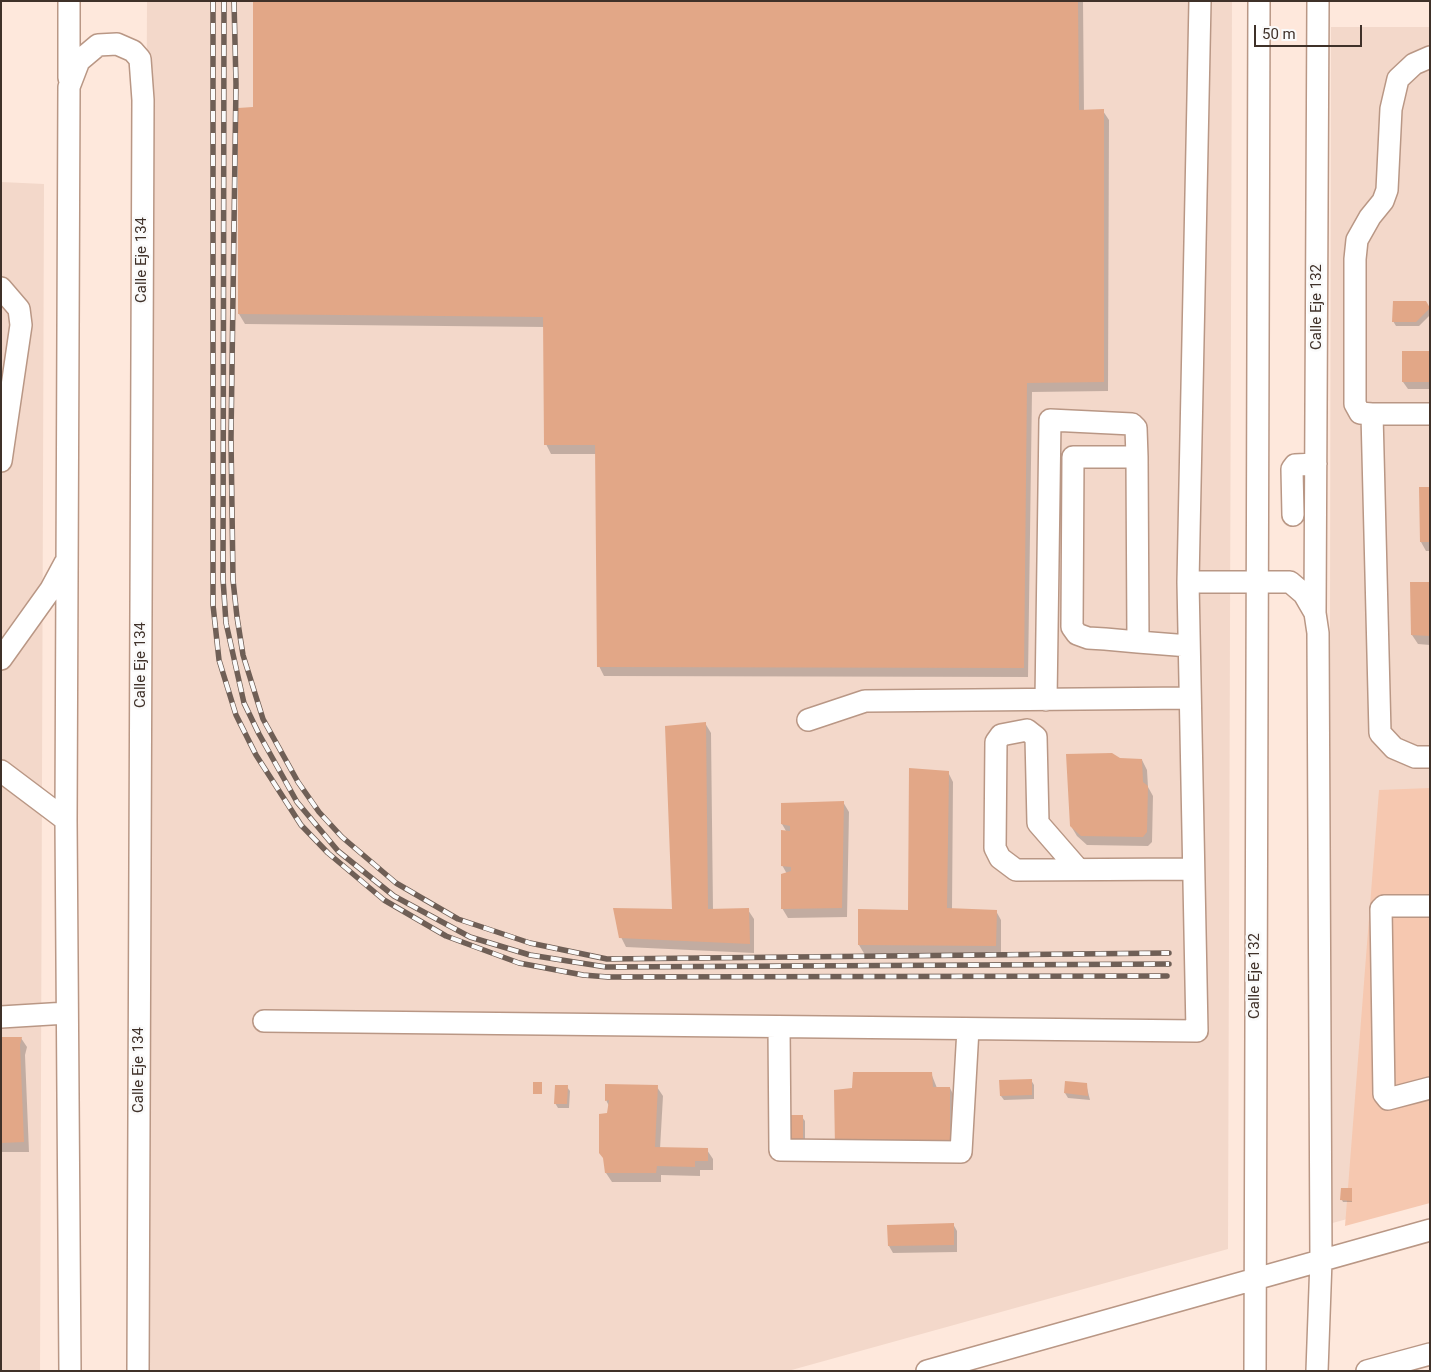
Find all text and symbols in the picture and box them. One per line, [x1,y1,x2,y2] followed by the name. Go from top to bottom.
[1256,15,1364,47] scale bar
[1262,25,1296,43] text: 50 m
[133,217,151,303] street label: Calle Eje 134
[1308,264,1326,350] street label: Calle Eje 132
[132,622,150,708] street label: Calle Eje 134
[1246,933,1264,1019] street label: Calle Eje 132
[130,1027,148,1113] street label: Calle Eje 134

